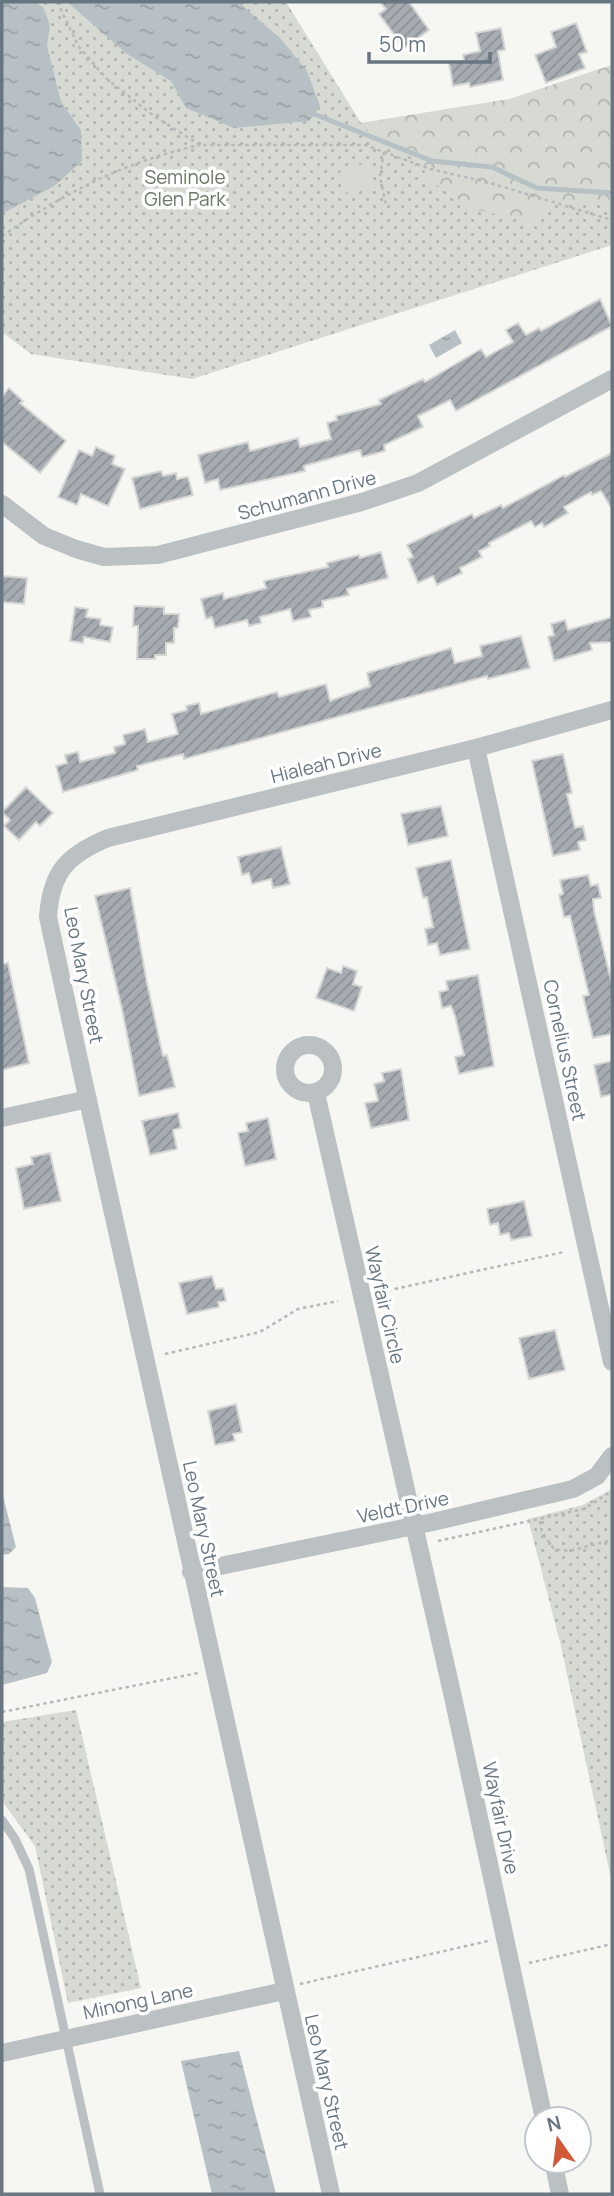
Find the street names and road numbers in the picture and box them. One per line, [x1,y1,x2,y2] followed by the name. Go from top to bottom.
[235,464,379,526] street label: Schumann Drive
[268,737,384,789] street label: Hialeah Drive
[58,904,110,1046] street label: Leo Mary Street
[537,977,593,1123] street label: Cornelius Street
[359,1243,411,1367] street label: Wayfair Circle
[177,1458,231,1600] street label: Leo Mary Street
[355,1485,451,1529] street label: Veldt Drive
[476,1759,526,1877] street label: Wayfair Drive
[81,1977,195,2025] street label: Minong Lane
[299,2011,355,2153] street label: Leo Mary Street

